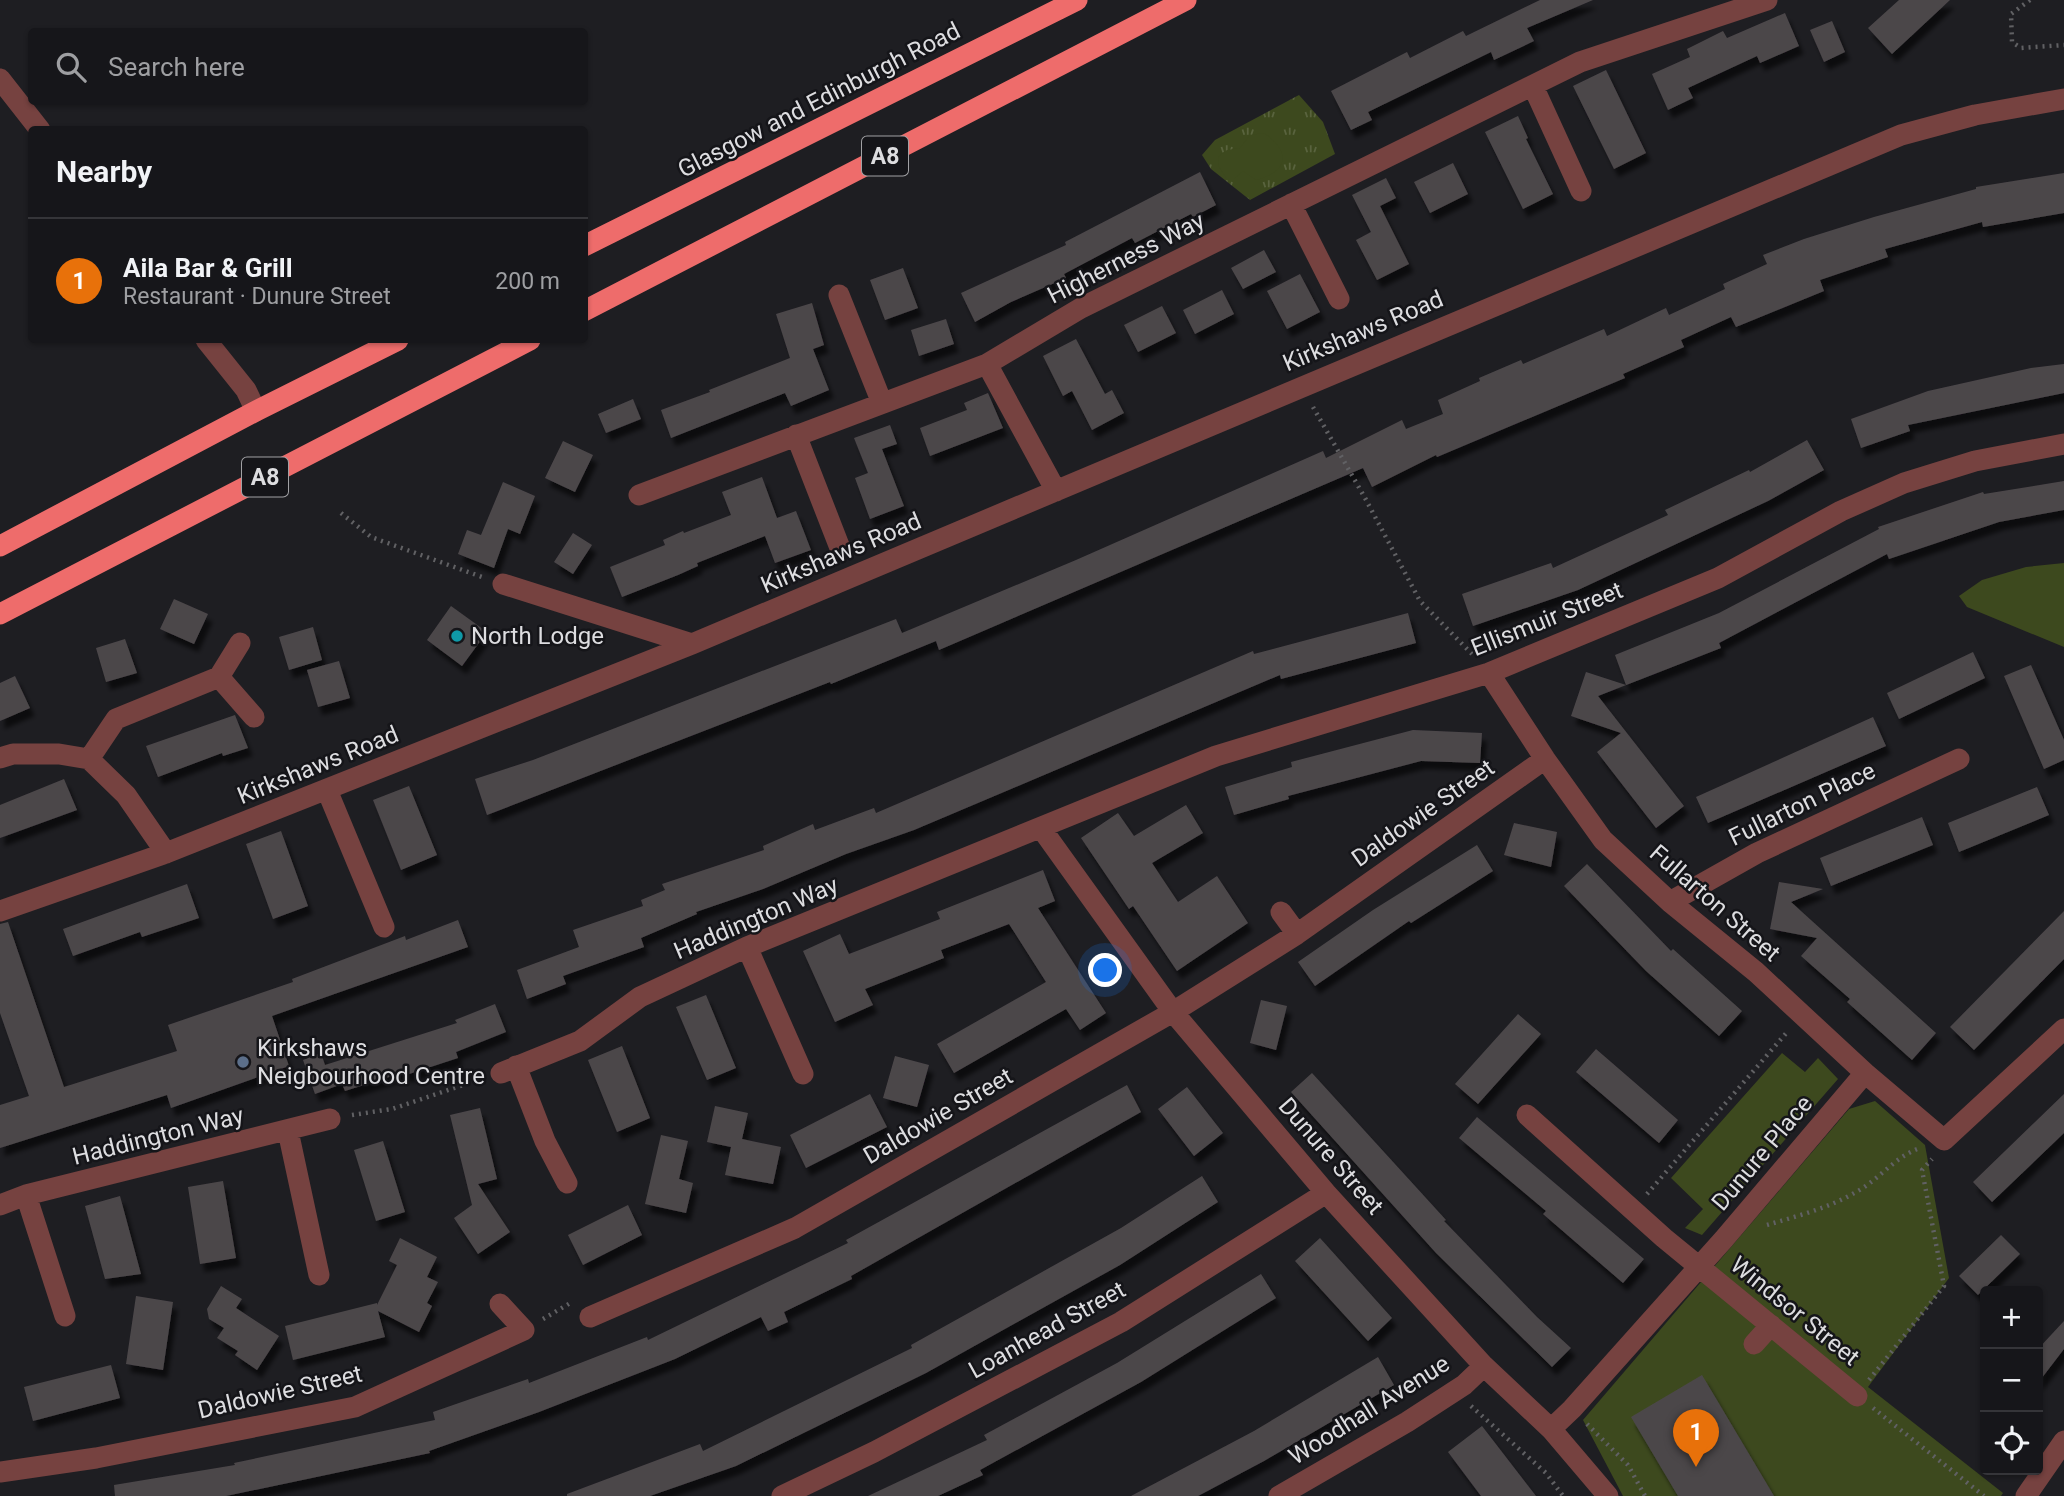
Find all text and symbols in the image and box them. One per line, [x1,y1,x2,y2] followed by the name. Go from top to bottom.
[673,16,965,184] street label: Glasgow and Edinburgh Road
[28,28,588,105] search box
[52,48,90,86] icon: search
[108,52,245,82] text: Search here
[862,136,908,176] road number: A8
[56,154,152,189] text: Nearby
[1043,206,1210,310] street label: Higherness Way
[123,253,293,283] text: Aila Bar & Grill
[72,268,86,295] text: 1
[495,268,560,295] text: 200 m
[123,283,391,310] text: Restaurant · Dunure Street
[1279,285,1447,377] street label: Kirkshaws Road
[242,457,288,496] road number: A8
[757,507,925,599] street label: Kirkshaws Road
[1467,576,1627,662] street label: Ellismuir Street
[471,622,604,650] place label: North Lodge
[449,628,465,644] marker: North Lodge
[233,720,403,810] street label: Kirkshaws Road
[1346,753,1500,873] street label: Daldowie Street
[1724,756,1880,852] street label: Fullarton Place
[1644,839,1786,967] street label: Fullarton Street
[670,871,843,965] street label: Haddington Way
[1088,953,1122,987] your location
[257,1034,485,1090] place label: Kirkshaws Neigbourhood Centre
[235,1054,251,1070] marker: Kirkshaws Neigbourhood Centre
[858,1062,1018,1170] street label: Daldowie Street
[1706,1090,1818,1216] street label: Dunure Place
[1273,1092,1389,1220] street label: Dunure Street
[69,1101,247,1171] street label: Haddington Way
[1725,1251,1865,1371] street label: Windsor Street
[964,1275,1130,1385] street label: Loanhead Street
[1980,1286,2043,1475] map controls
[1980,1286,2043,1349] button: +
[1283,1349,1455,1471] street label: Woodhall Avenue
[1980,1349,2043,1412] button: −
[195,1359,365,1425] street label: Daldowie Street
[1673,1409,1719,1467] pin: 1
[1980,1412,2043,1475] button: locate

